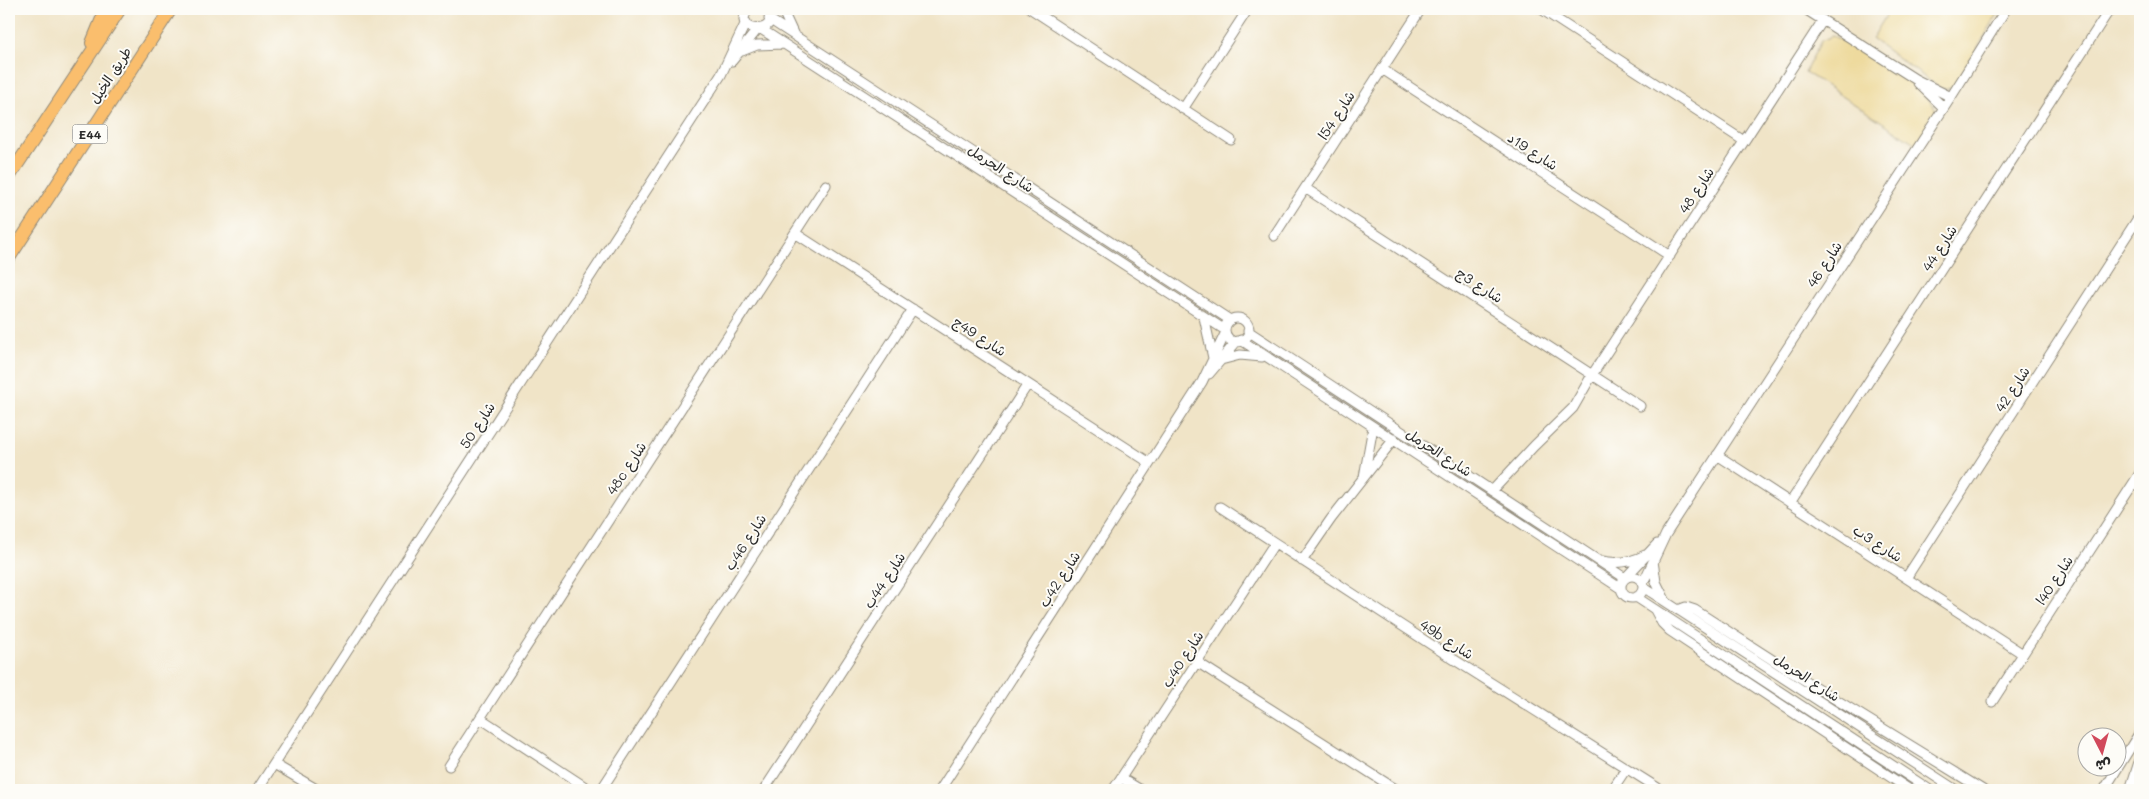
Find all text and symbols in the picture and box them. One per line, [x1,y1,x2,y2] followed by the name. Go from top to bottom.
[84,43,136,107] street label: طريق الخيل
[1313,87,1360,144] street label: شارع 54ا
[72,125,108,144] road number: E44
[1504,128,1562,175] street label: شارع 19د
[964,140,1038,197] street label: شارع الحرمل
[1674,163,1719,217] street label: شارع 48
[1917,221,1962,275] street label: شارع 44
[1802,237,1847,291] street label: شارع 46
[1453,263,1507,308] street label: شارع 3ج
[949,312,1010,361] street label: شارع 49ج
[1990,363,2035,416] street label: شارع 42
[455,398,500,452] street label: شارع 50
[1402,424,1476,481] street label: شارع الحرمل
[602,438,651,499] street label: 48c شارع
[720,510,771,574] street label: شارع 46ب
[1849,520,1906,567] street label: شارع 3ب
[1034,547,1085,611] street label: شارع 42ب
[859,548,910,612] street label: شارع 44ب
[2031,552,2078,609] street label: شارع 40ا
[1416,615,1477,664] street label: 49b شارع
[1157,627,1208,692] street label: شارع 40ب
[1770,649,1844,706] street label: شارع الحرمل
[2076,726,2126,776] north arrow
[2095,755,2112,776] text: ش

